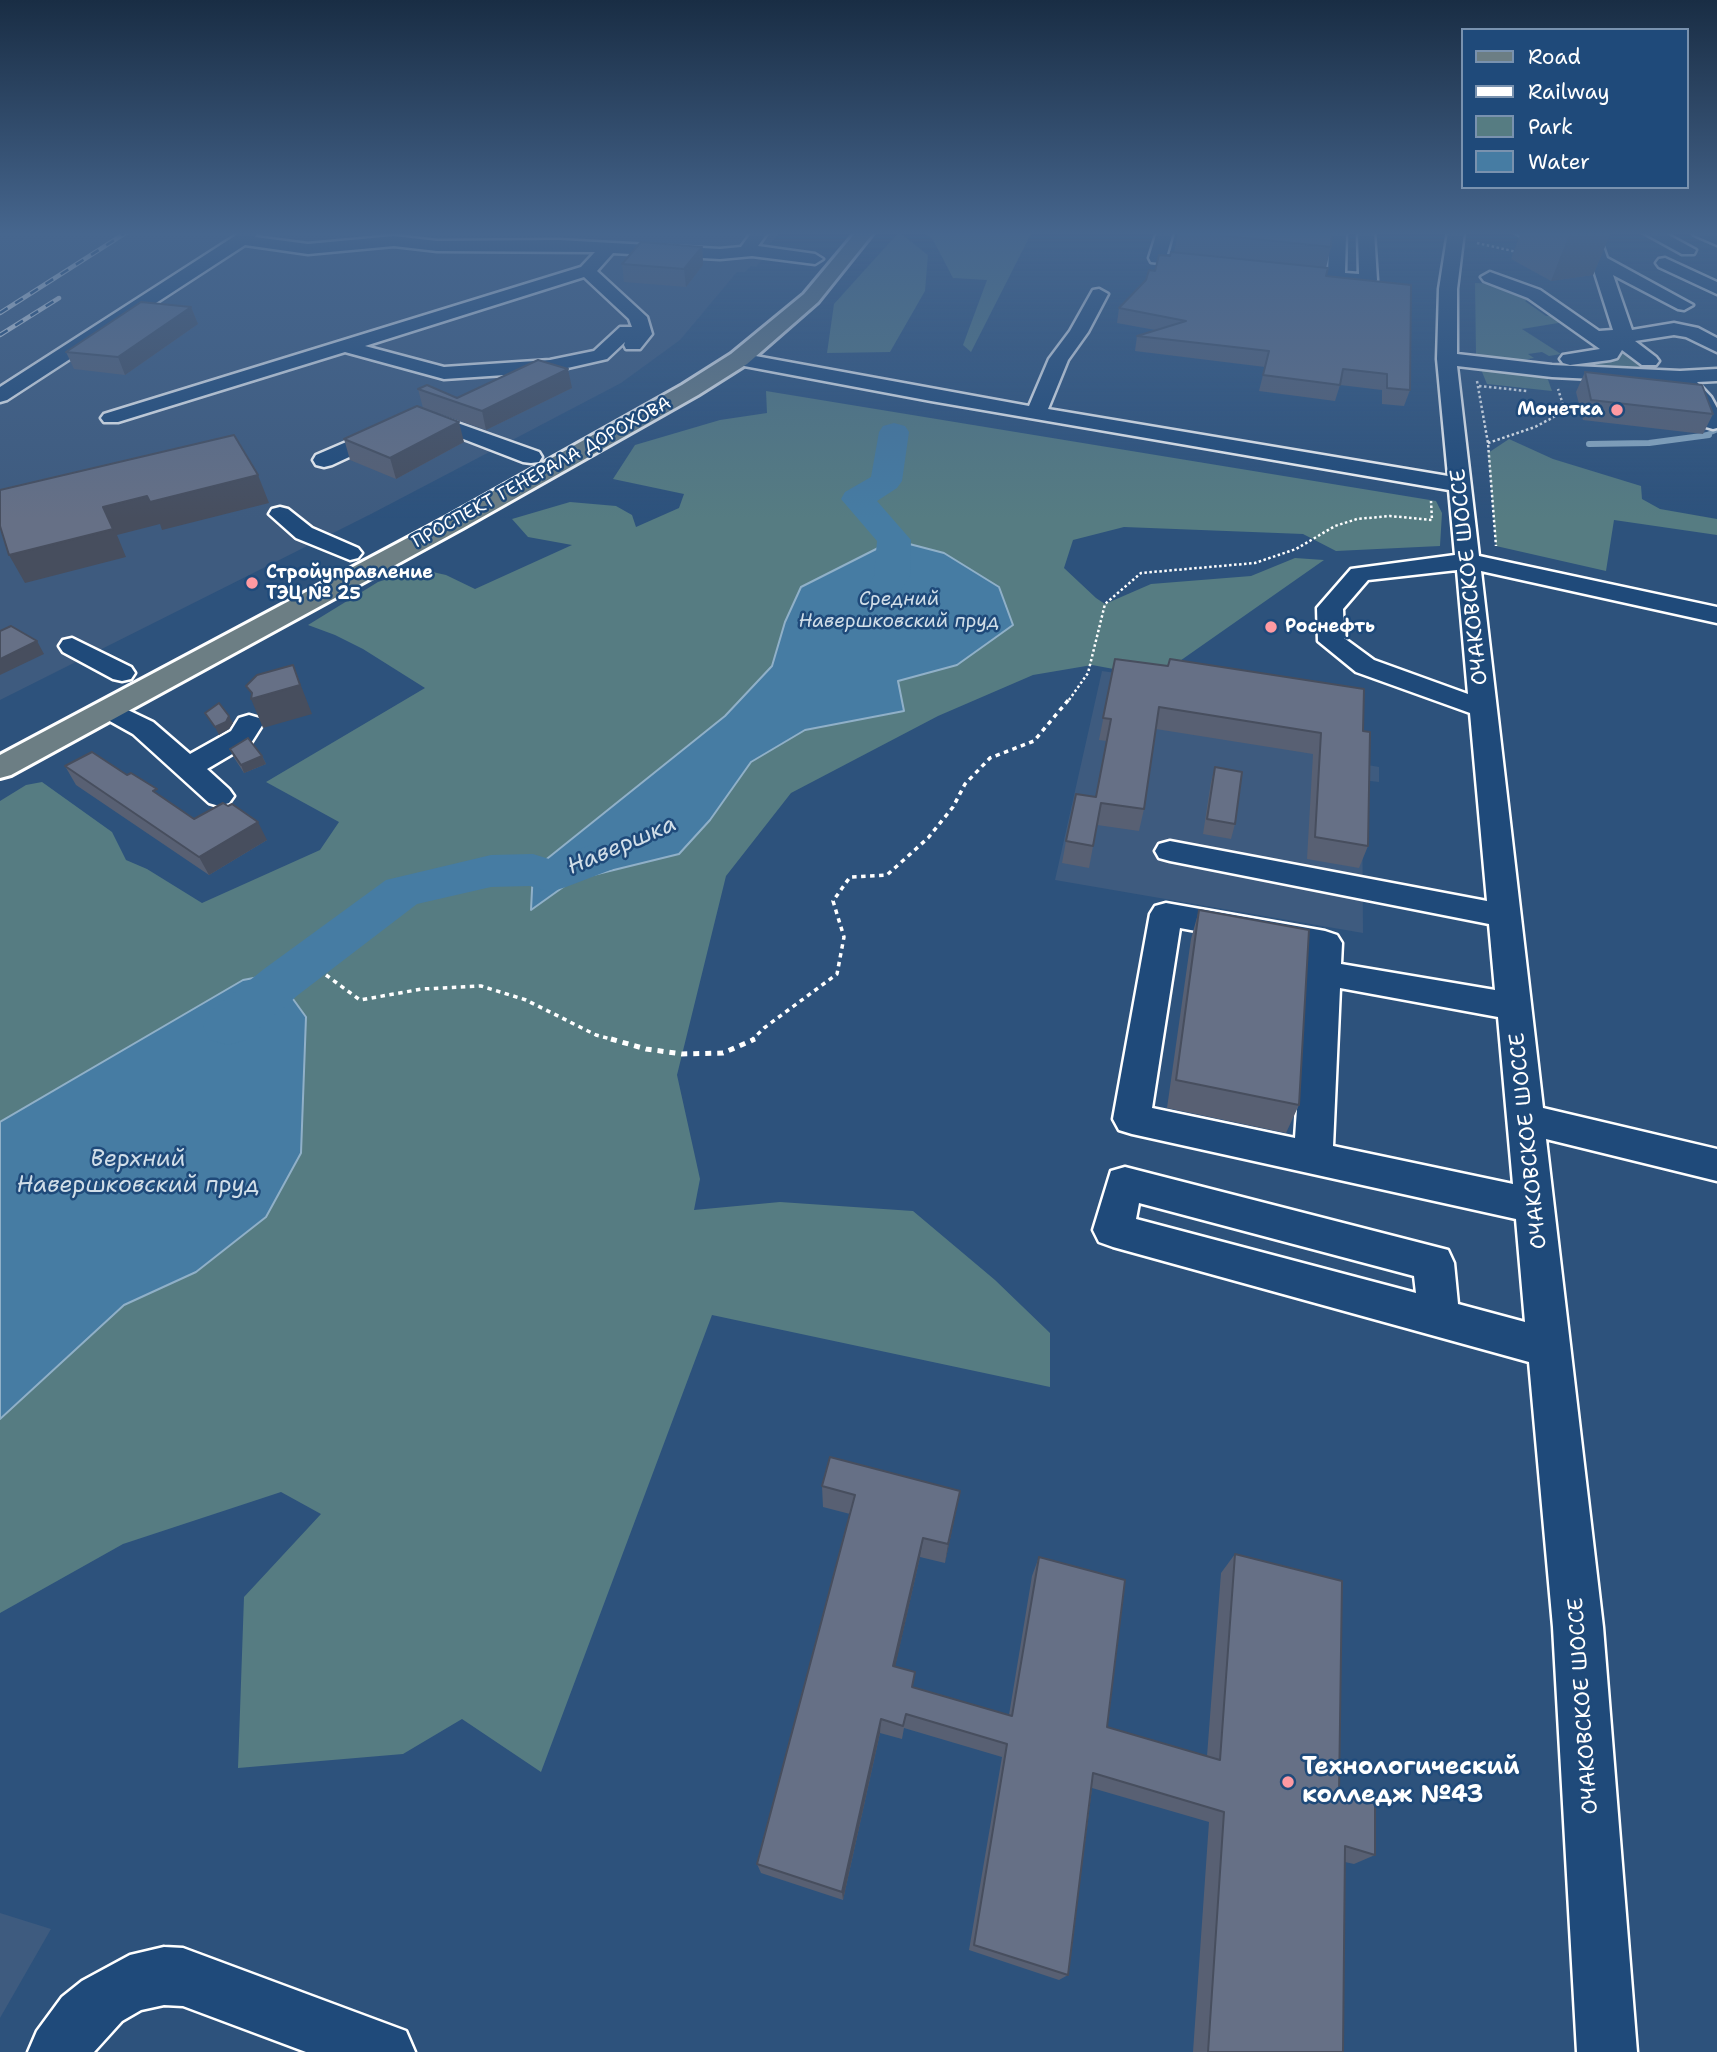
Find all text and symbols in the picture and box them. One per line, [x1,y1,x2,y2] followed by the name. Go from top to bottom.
[1462,28,1689,189] legend
[1528,43,1581,71] text: Road
[1528,78,1610,106] text: Railway
[1528,113,1573,141] text: Park
[1528,148,1590,176] text: Water
[409,393,675,553] street label: ПРОСПЕКТ ГЕНЕРАЛА ДОРОХОВА
[1517,399,1603,421] place label: Монетка
[1609,402,1625,418] marker: Монетка
[1446,468,1494,686] street label: ОЧАКОВСКОЕ ШОССЕ
[266,562,433,604] place label: Стройуправление ТЭЦ № 25
[244,575,260,591] marker: Стройуправление ТЭЦ № 25
[799,589,999,633] water label: Средний Навершковский пруд
[1285,616,1375,638] place label: Роснефть
[1263,619,1279,635] marker: Роснефть
[563,811,681,881] water label: Навершка
[1505,1032,1553,1250] street label: ОЧАКОВСКОЕ ШОССЕ
[16,1146,260,1200] water label: Верхний Навершковский пруд
[1564,1597,1604,1815] street label: ОЧАКОВСКОЕ ШОССЕ
[1302,1754,1520,1810] place label: Технологический колледж №43
[1280,1774,1296,1790] marker: Технологический колледж №43

